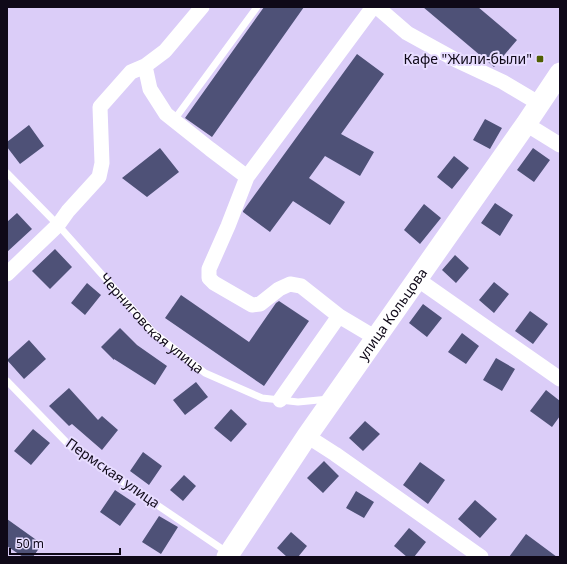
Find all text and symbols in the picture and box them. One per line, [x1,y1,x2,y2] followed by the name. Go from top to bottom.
[404,49,532,68] place label: Кафе "Жили-были"
[535,54,545,64] marker: Кафе "Жили-были"
[353,264,431,364] street label: улица Кольцова
[96,268,208,378] street label: Черниговская улица
[63,433,164,512] street label: Пермская улица
[10,530,120,556] scale bar
[16,535,44,552] text: 50 m

